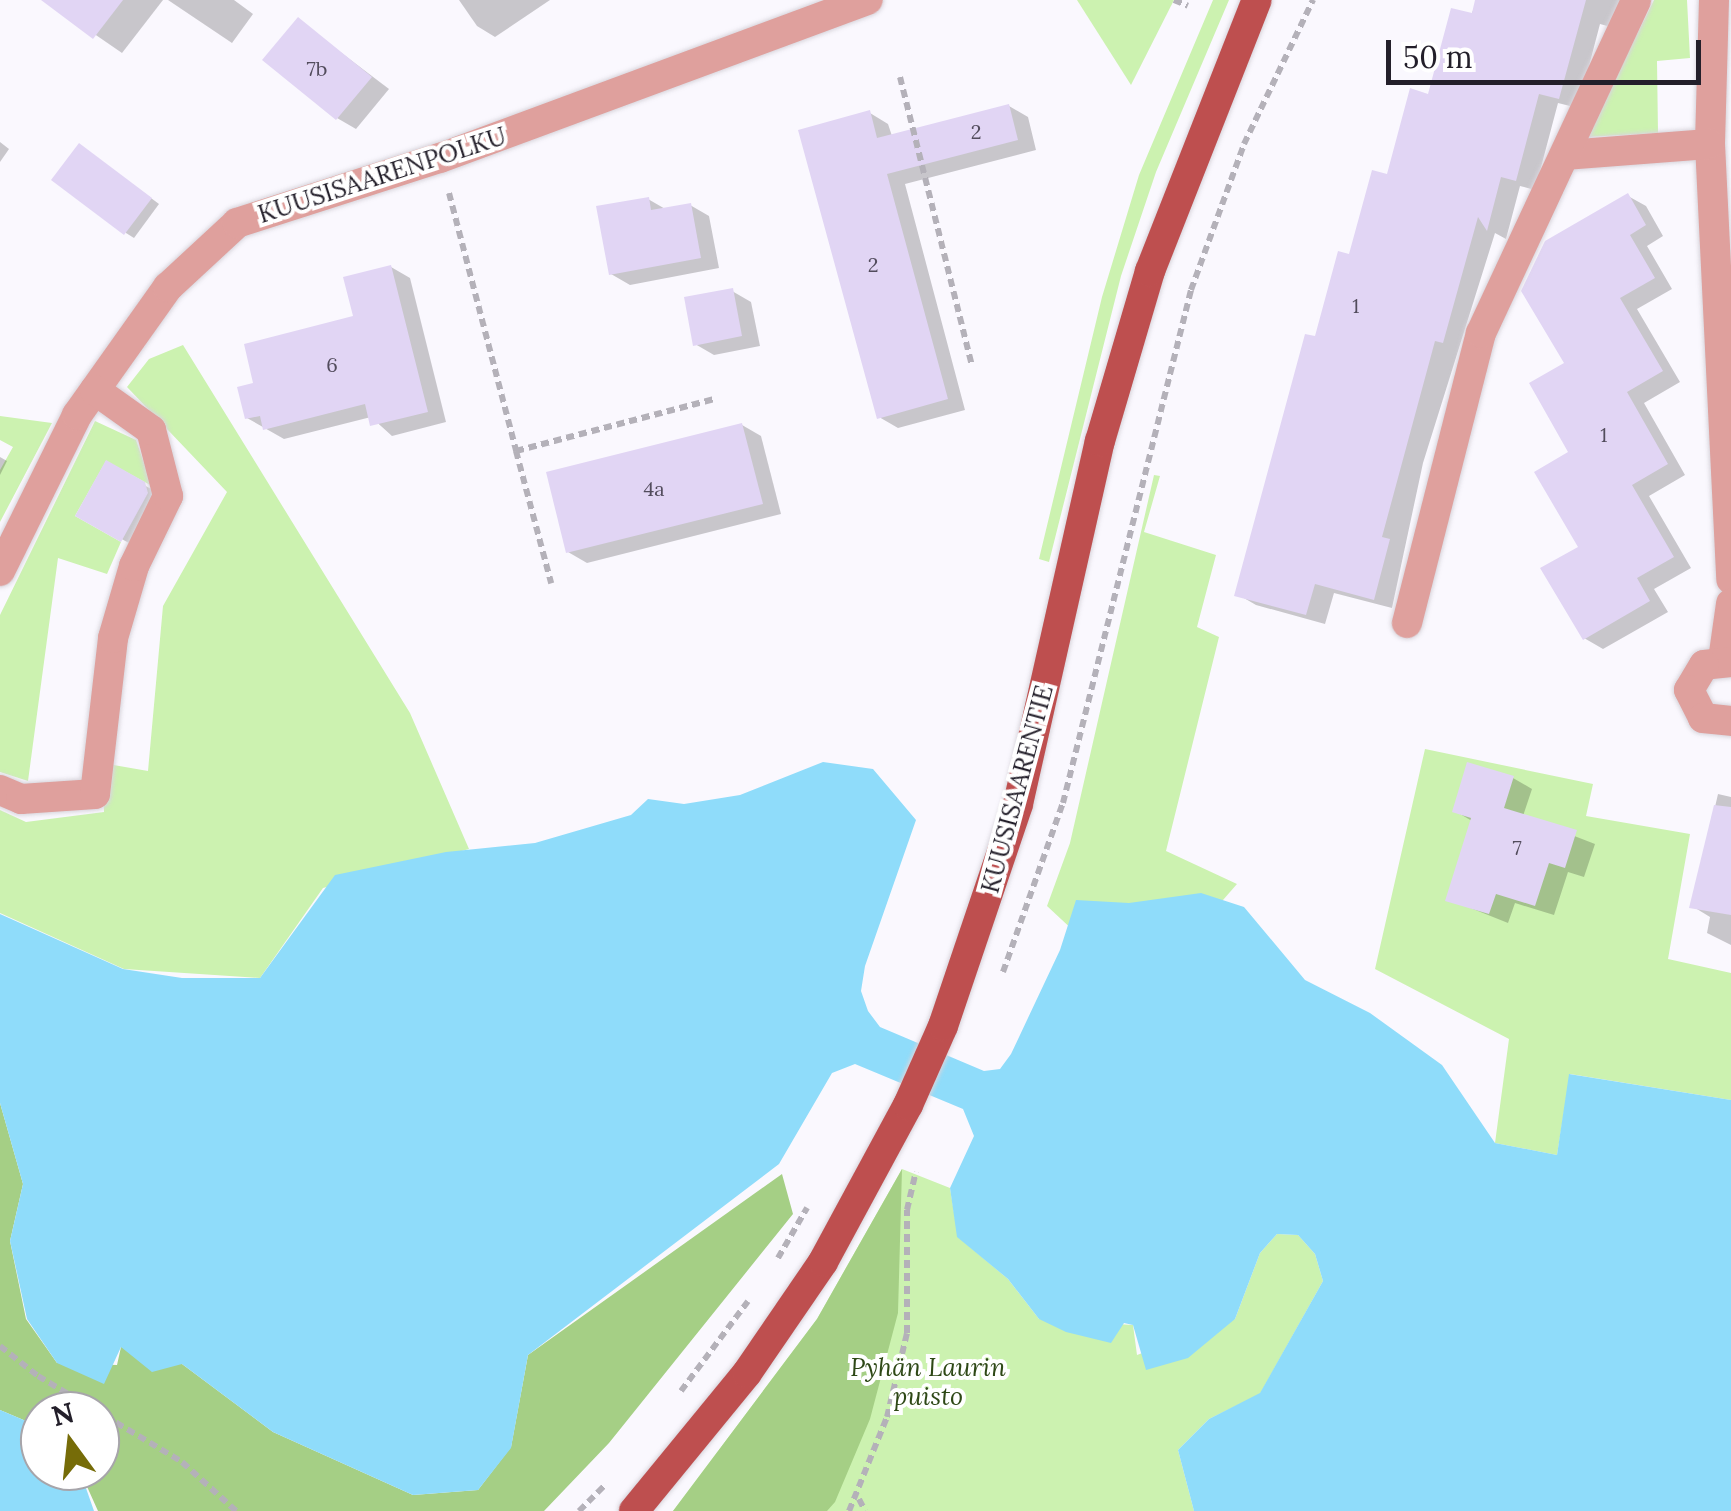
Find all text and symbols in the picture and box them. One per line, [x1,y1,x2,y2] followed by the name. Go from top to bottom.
[1391,20,1706,82] scale bar
[1403,38,1473,76] text: 50 m
[307,56,327,80] house number: 7b
[971,119,981,143] house number: 2
[254,121,510,229] street label: KUUSISAARENPOLKU
[868,252,878,276] house number: 2
[1352,293,1360,317] house number: 1
[326,352,338,376] house number: 6
[1600,422,1608,446] house number: 1
[643,476,665,500] house number: 4a
[975,682,1059,896] street label: KUUSISAARENTIE
[1512,835,1522,859] house number: 7
[850,1353,1006,1412] park label: Pyhän Laurin puisto
[20,1391,120,1491] north arrow
[48,1394,78,1434] text: N

